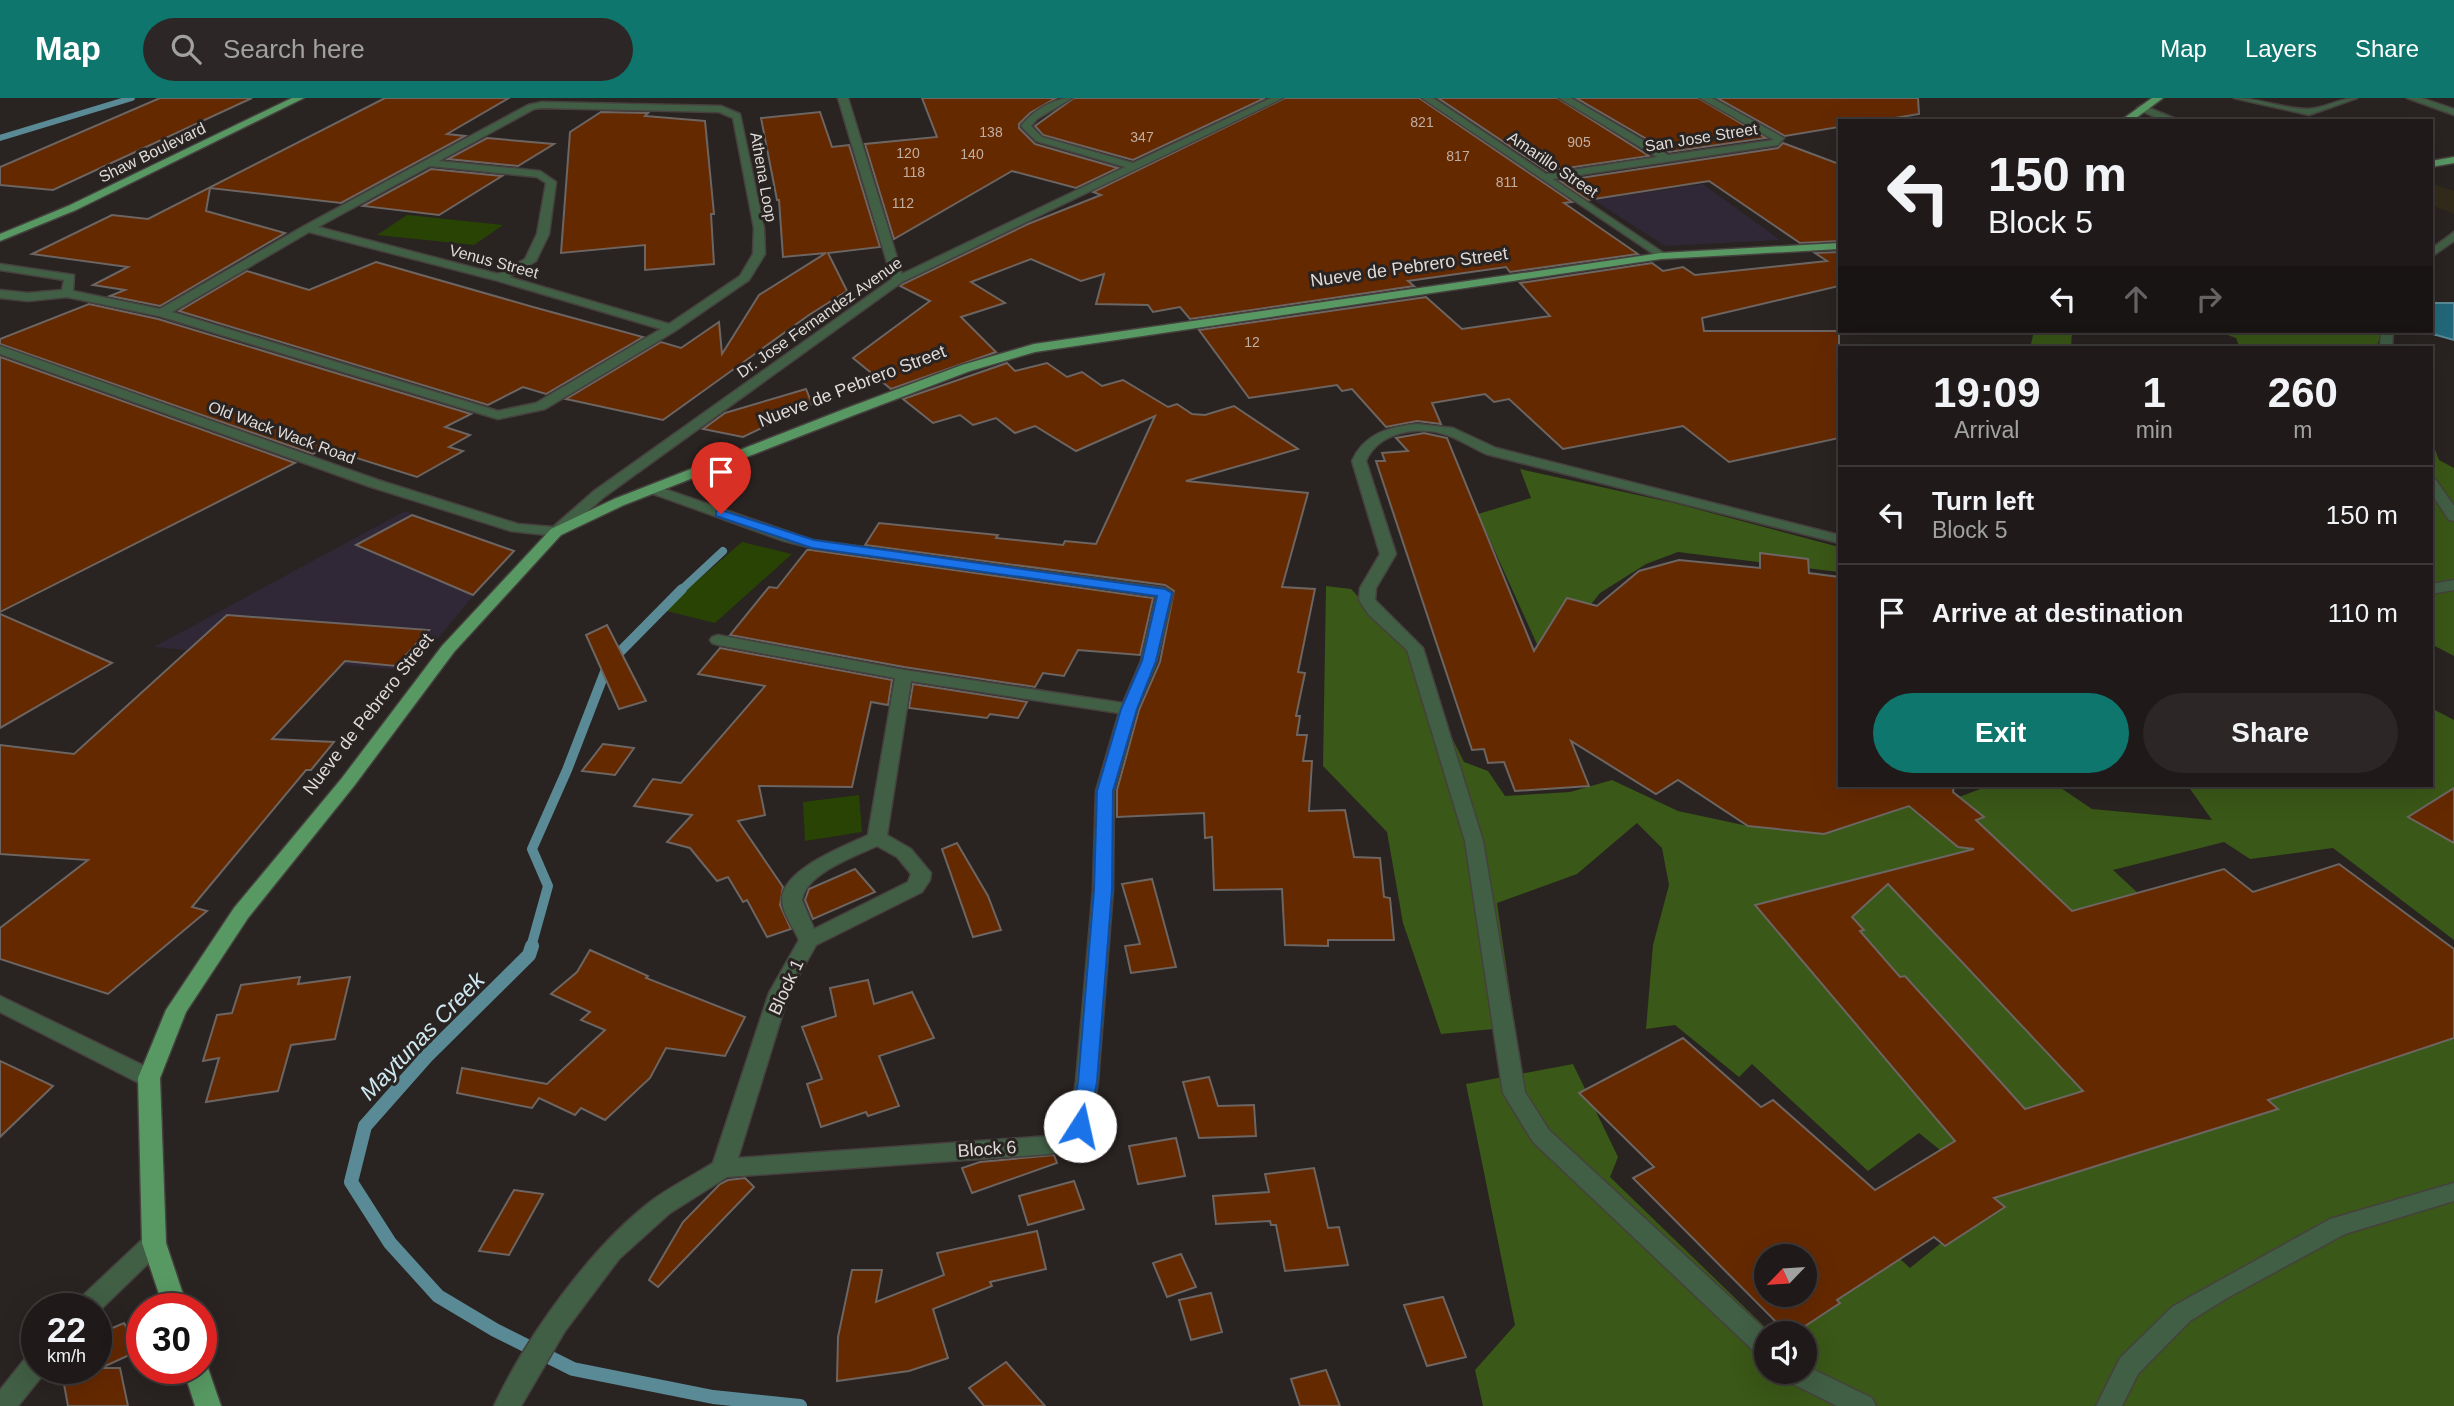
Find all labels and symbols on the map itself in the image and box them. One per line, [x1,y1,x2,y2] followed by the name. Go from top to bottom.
[1410,114,1434,130] house number: 821
[96,119,208,186] street label: Shaw Boulevard
[1644,120,1759,155] street label: San Jose Street
[979,124,1003,140] house number: 138
[1504,128,1601,201] street label: Amarillo Street
[1130,129,1154,145] house number: 347
[747,131,780,223] street label: Athena Loop
[1567,134,1591,150] house number: 905
[896,145,920,161] house number: 120
[960,146,984,162] house number: 140
[1446,148,1470,164] house number: 817
[903,164,925,180] house number: 118
[1496,174,1518,190] house number: 811
[892,195,914,211] house number: 112
[447,241,541,282] street label: Venus Street
[1309,243,1509,291] street label: Nueve de Pebrero Street
[734,254,905,381] street label: Dr. Jose Fernandez Avenue
[1244,334,1260,350] house number: 12
[755,341,949,431] street label: Nueve de Pebrero Street
[206,398,358,467] street label: Old Wack Wack Road
[691,442,751,514] pin
[299,629,437,799] street label: Nueve de Pebrero Street
[764,956,808,1018] street label: Block 1
[354,966,491,1105] water label: Maytunas Creek
[1043,1089,1117,1163] position arrow
[957,1137,1017,1161] street label: Block 6
[1754,1244,1816,1307] north arrow
[126,1293,217,1384] speed limit sign: 30

